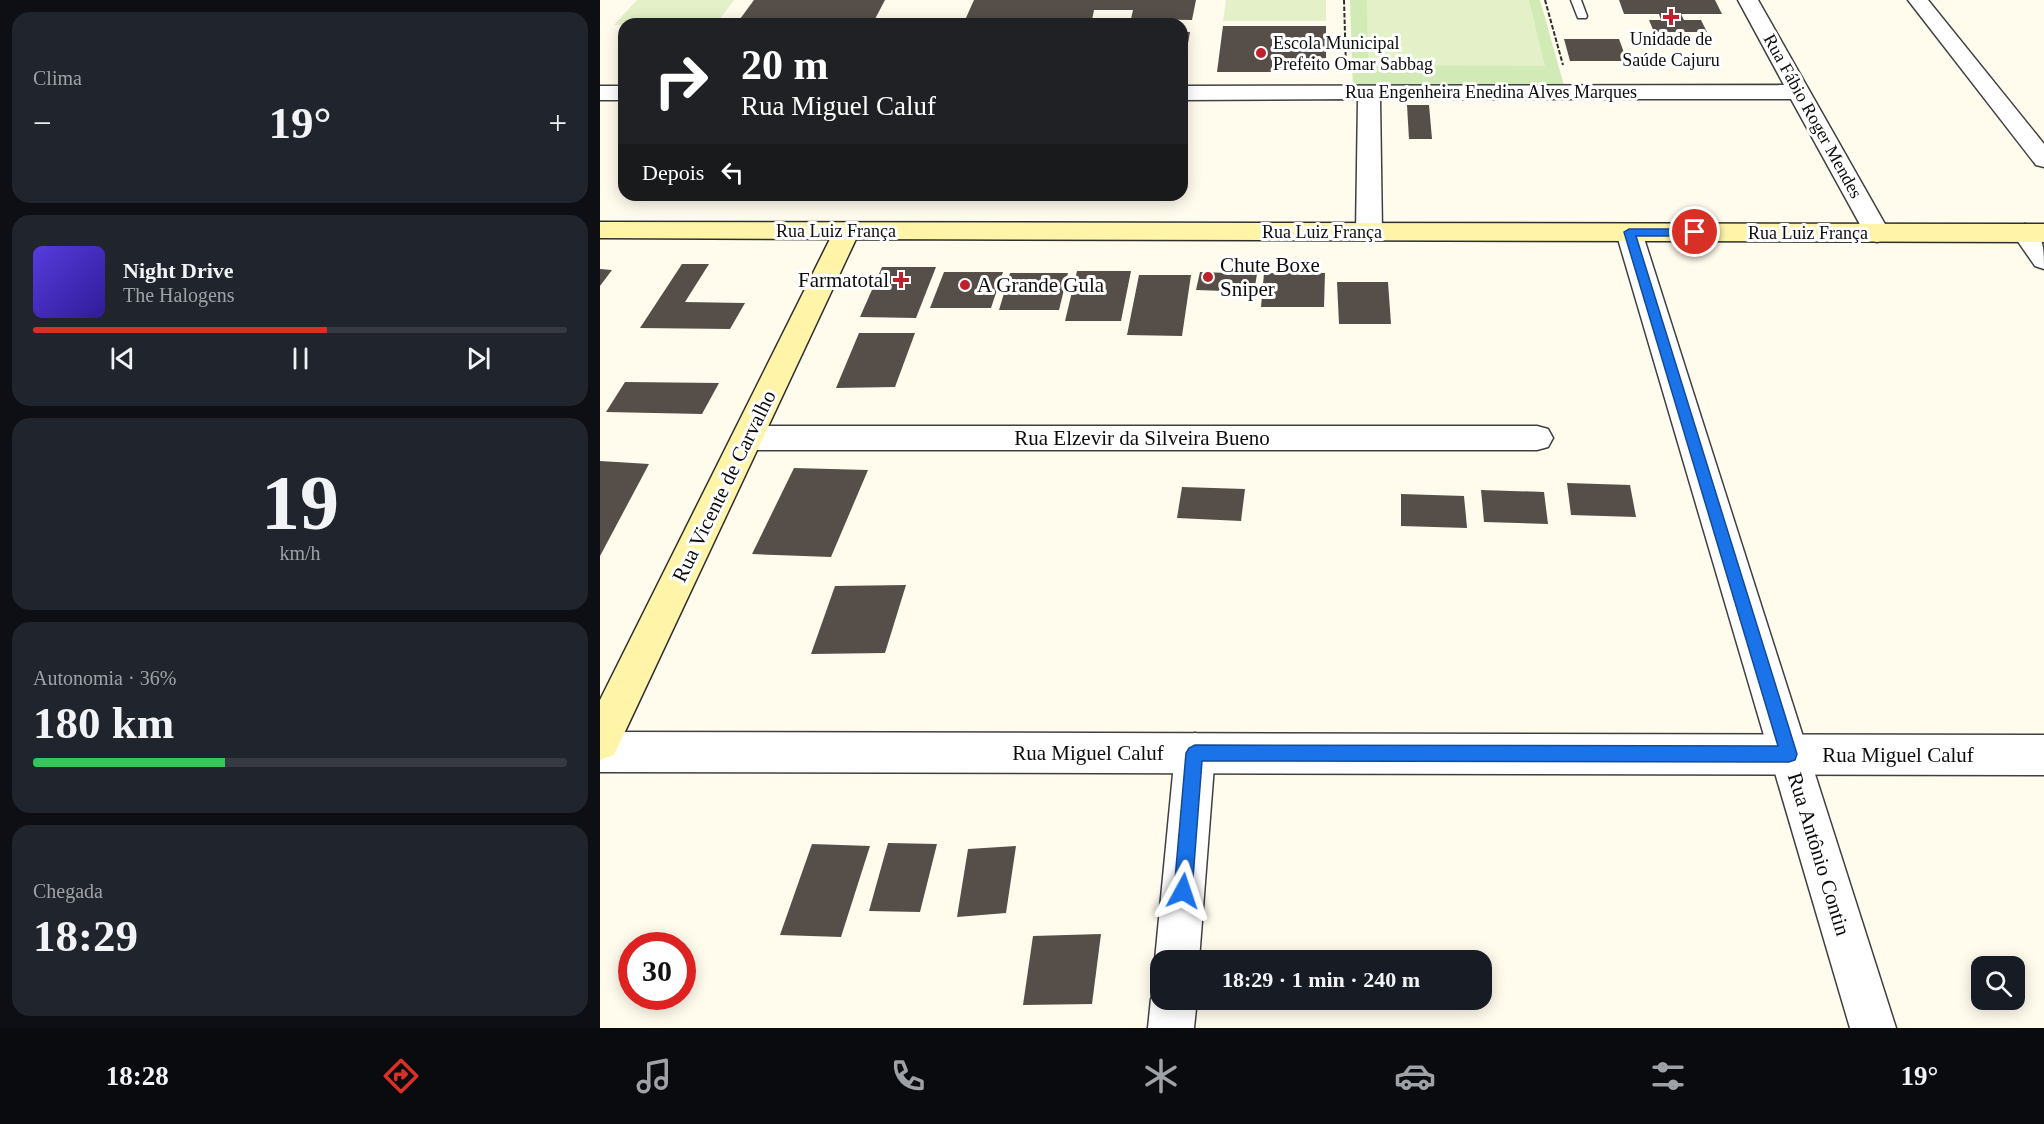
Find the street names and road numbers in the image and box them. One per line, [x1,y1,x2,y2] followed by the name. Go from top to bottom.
[1760,30,1866,202] street label: Rua Fábio Roger Mendes
[1345,82,1637,102] street label: Rua Engenheira Enedina Alves Marques
[776,221,896,241] street label: Rua Luiz França
[1262,222,1382,242] street label: Rua Luiz França
[1748,223,1868,243] street label: Rua Luiz França
[667,386,781,586] street label: Rua Vicente de Carvalho
[1014,426,1270,450] street label: Rua Elzevir da Silveira Bueno
[1012,741,1164,765] street label: Rua Miguel Caluf
[1822,743,1974,767] street label: Rua Miguel Caluf
[1783,770,1855,939] street label: Rua Antônio Contin

